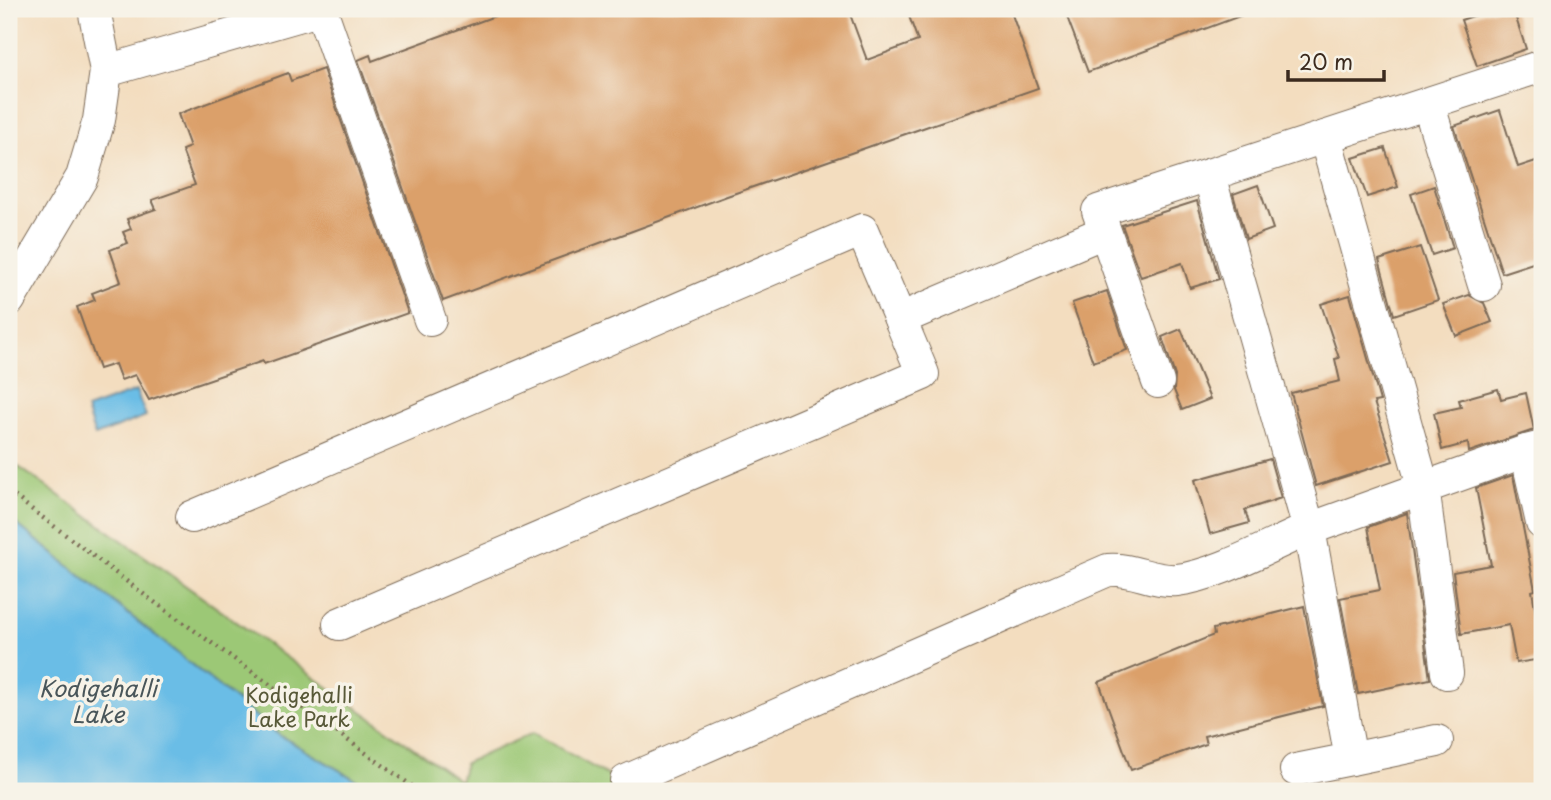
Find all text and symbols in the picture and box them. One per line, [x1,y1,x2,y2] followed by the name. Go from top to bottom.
[1288,38,1385,82] scale bar
[1299,45,1353,77] text: 20 m
[39,670,161,731] water label: Kodigehalli Lake
[245,678,353,734] park label: Kodigehalli Lake Park

